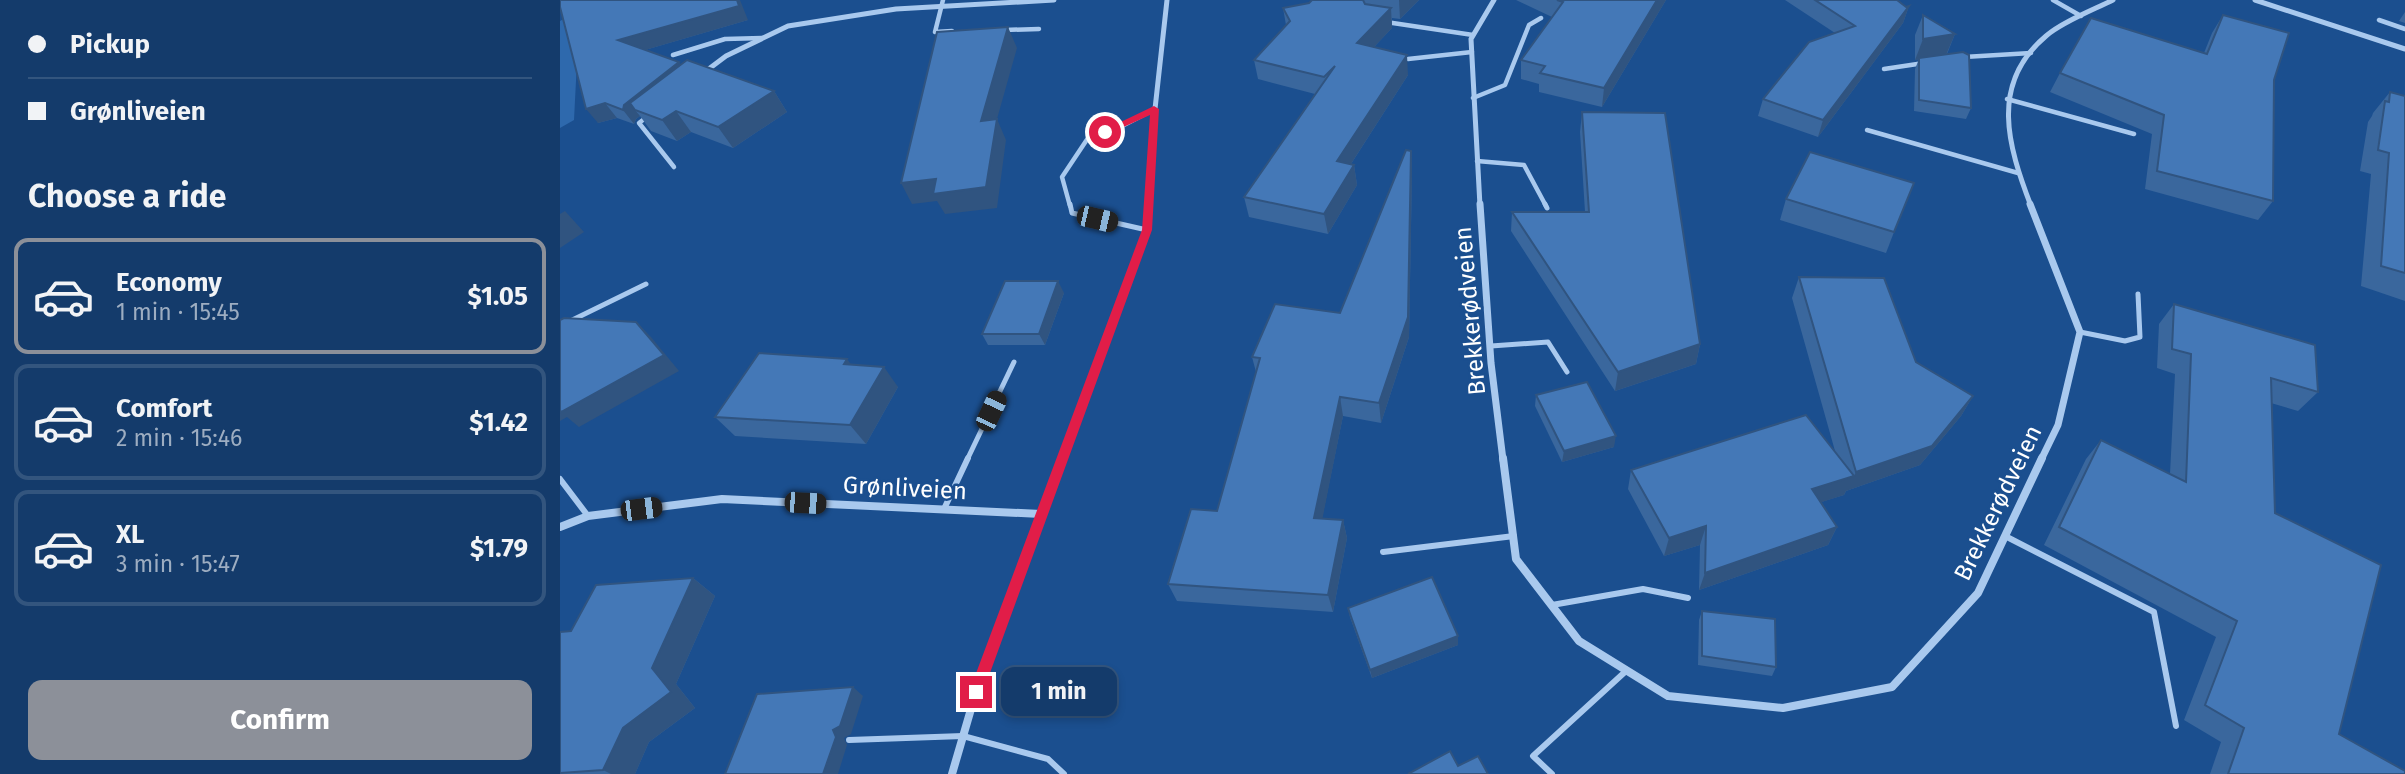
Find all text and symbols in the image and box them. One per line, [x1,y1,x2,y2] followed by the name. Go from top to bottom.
[70,29,150,60] text: Pickup
[70,96,206,127] text: Grønliveien
[1089,116,1121,148] route start
[28,177,226,215] text: Choose a ride
[1075,204,1120,234] car
[1449,225,1491,397] street label: Brekkerødveien
[32,265,95,328] icon: car
[116,267,222,298] text: Economy
[468,281,528,312] text: $1.05
[116,298,240,326] text: 1 min · 15:45
[973,388,1010,434] car
[32,391,95,454] icon: car
[116,393,212,424] text: Comfort
[469,407,528,438] text: $1.42
[1948,421,2048,585] street label: Brekkerødveien
[116,424,242,452] text: 2 min · 15:46
[842,471,968,505] street label: Grønliveien
[784,491,827,515] car
[619,496,664,522] car
[32,517,95,580] icon: car
[116,519,144,550] text: XL
[470,533,528,564] text: $1.79
[116,550,240,578] text: 3 min · 15:47
[1000,668,1116,716] callout: 1 min
[960,676,992,708] route end
[1031,677,1087,705] text: 1 min
[28,680,532,760] button: Confirm

